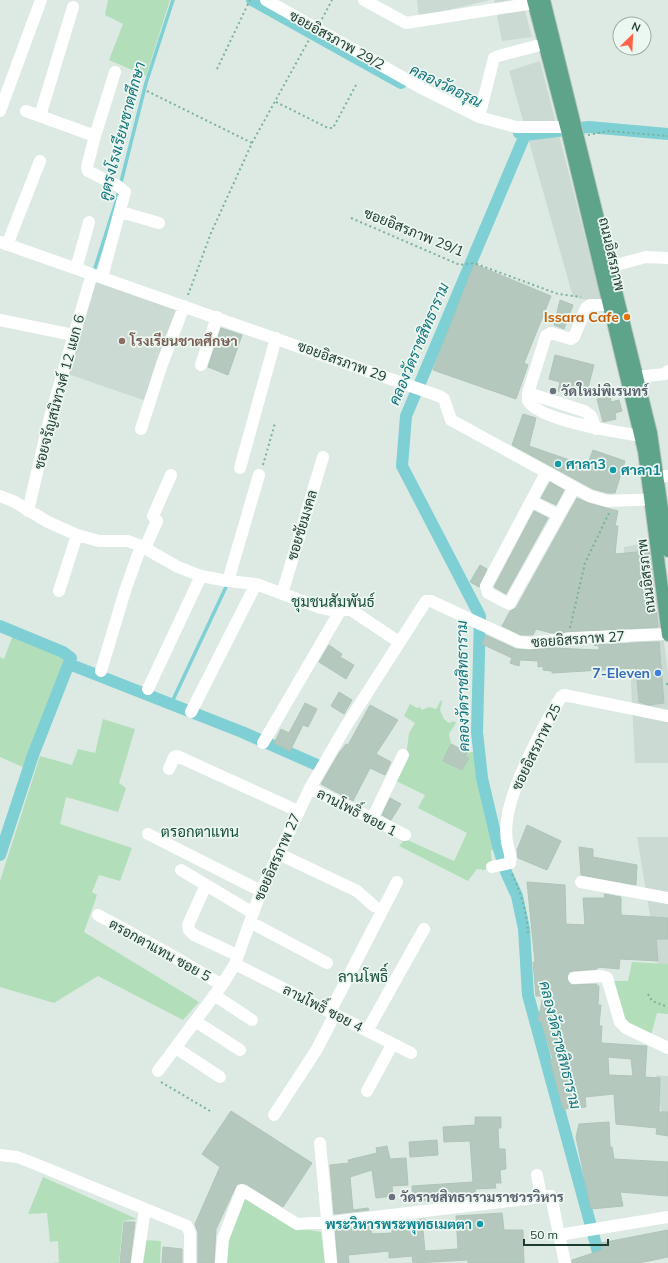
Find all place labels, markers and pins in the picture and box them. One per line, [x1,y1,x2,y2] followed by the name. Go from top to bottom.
[544,308,619,326] place label: Issara Cafe
[622,312,632,322] marker: Issara Cafe
[129,332,238,350] place label: โรงเรียนชาตศึกษา
[117,336,127,346] marker: โรงเรียนชาตศึกษา
[561,382,650,400] place label: วัดใหม่พิเรนทร์
[548,386,558,396] marker: วัดใหม่พิเรนทร์
[566,455,606,473] place label: ศาลา3
[553,459,563,469] marker: ศาลา3
[621,461,661,479] place label: ศาลา1
[608,465,618,475] marker: ศาลา1
[592,664,650,682] place label: 7-Eleven
[653,668,663,678] marker: 7-Eleven
[400,1188,564,1206] place label: วัดราชสิทธารามราชวรวิหาร
[387,1192,397,1202] marker: วัดราชสิทธารามราชวรวิหาร
[325,1215,472,1235] place label: พระวิหารพระพุทธเมตตา
[475,1219,485,1229] marker: พระวิหารพระพุทธเมตตา

